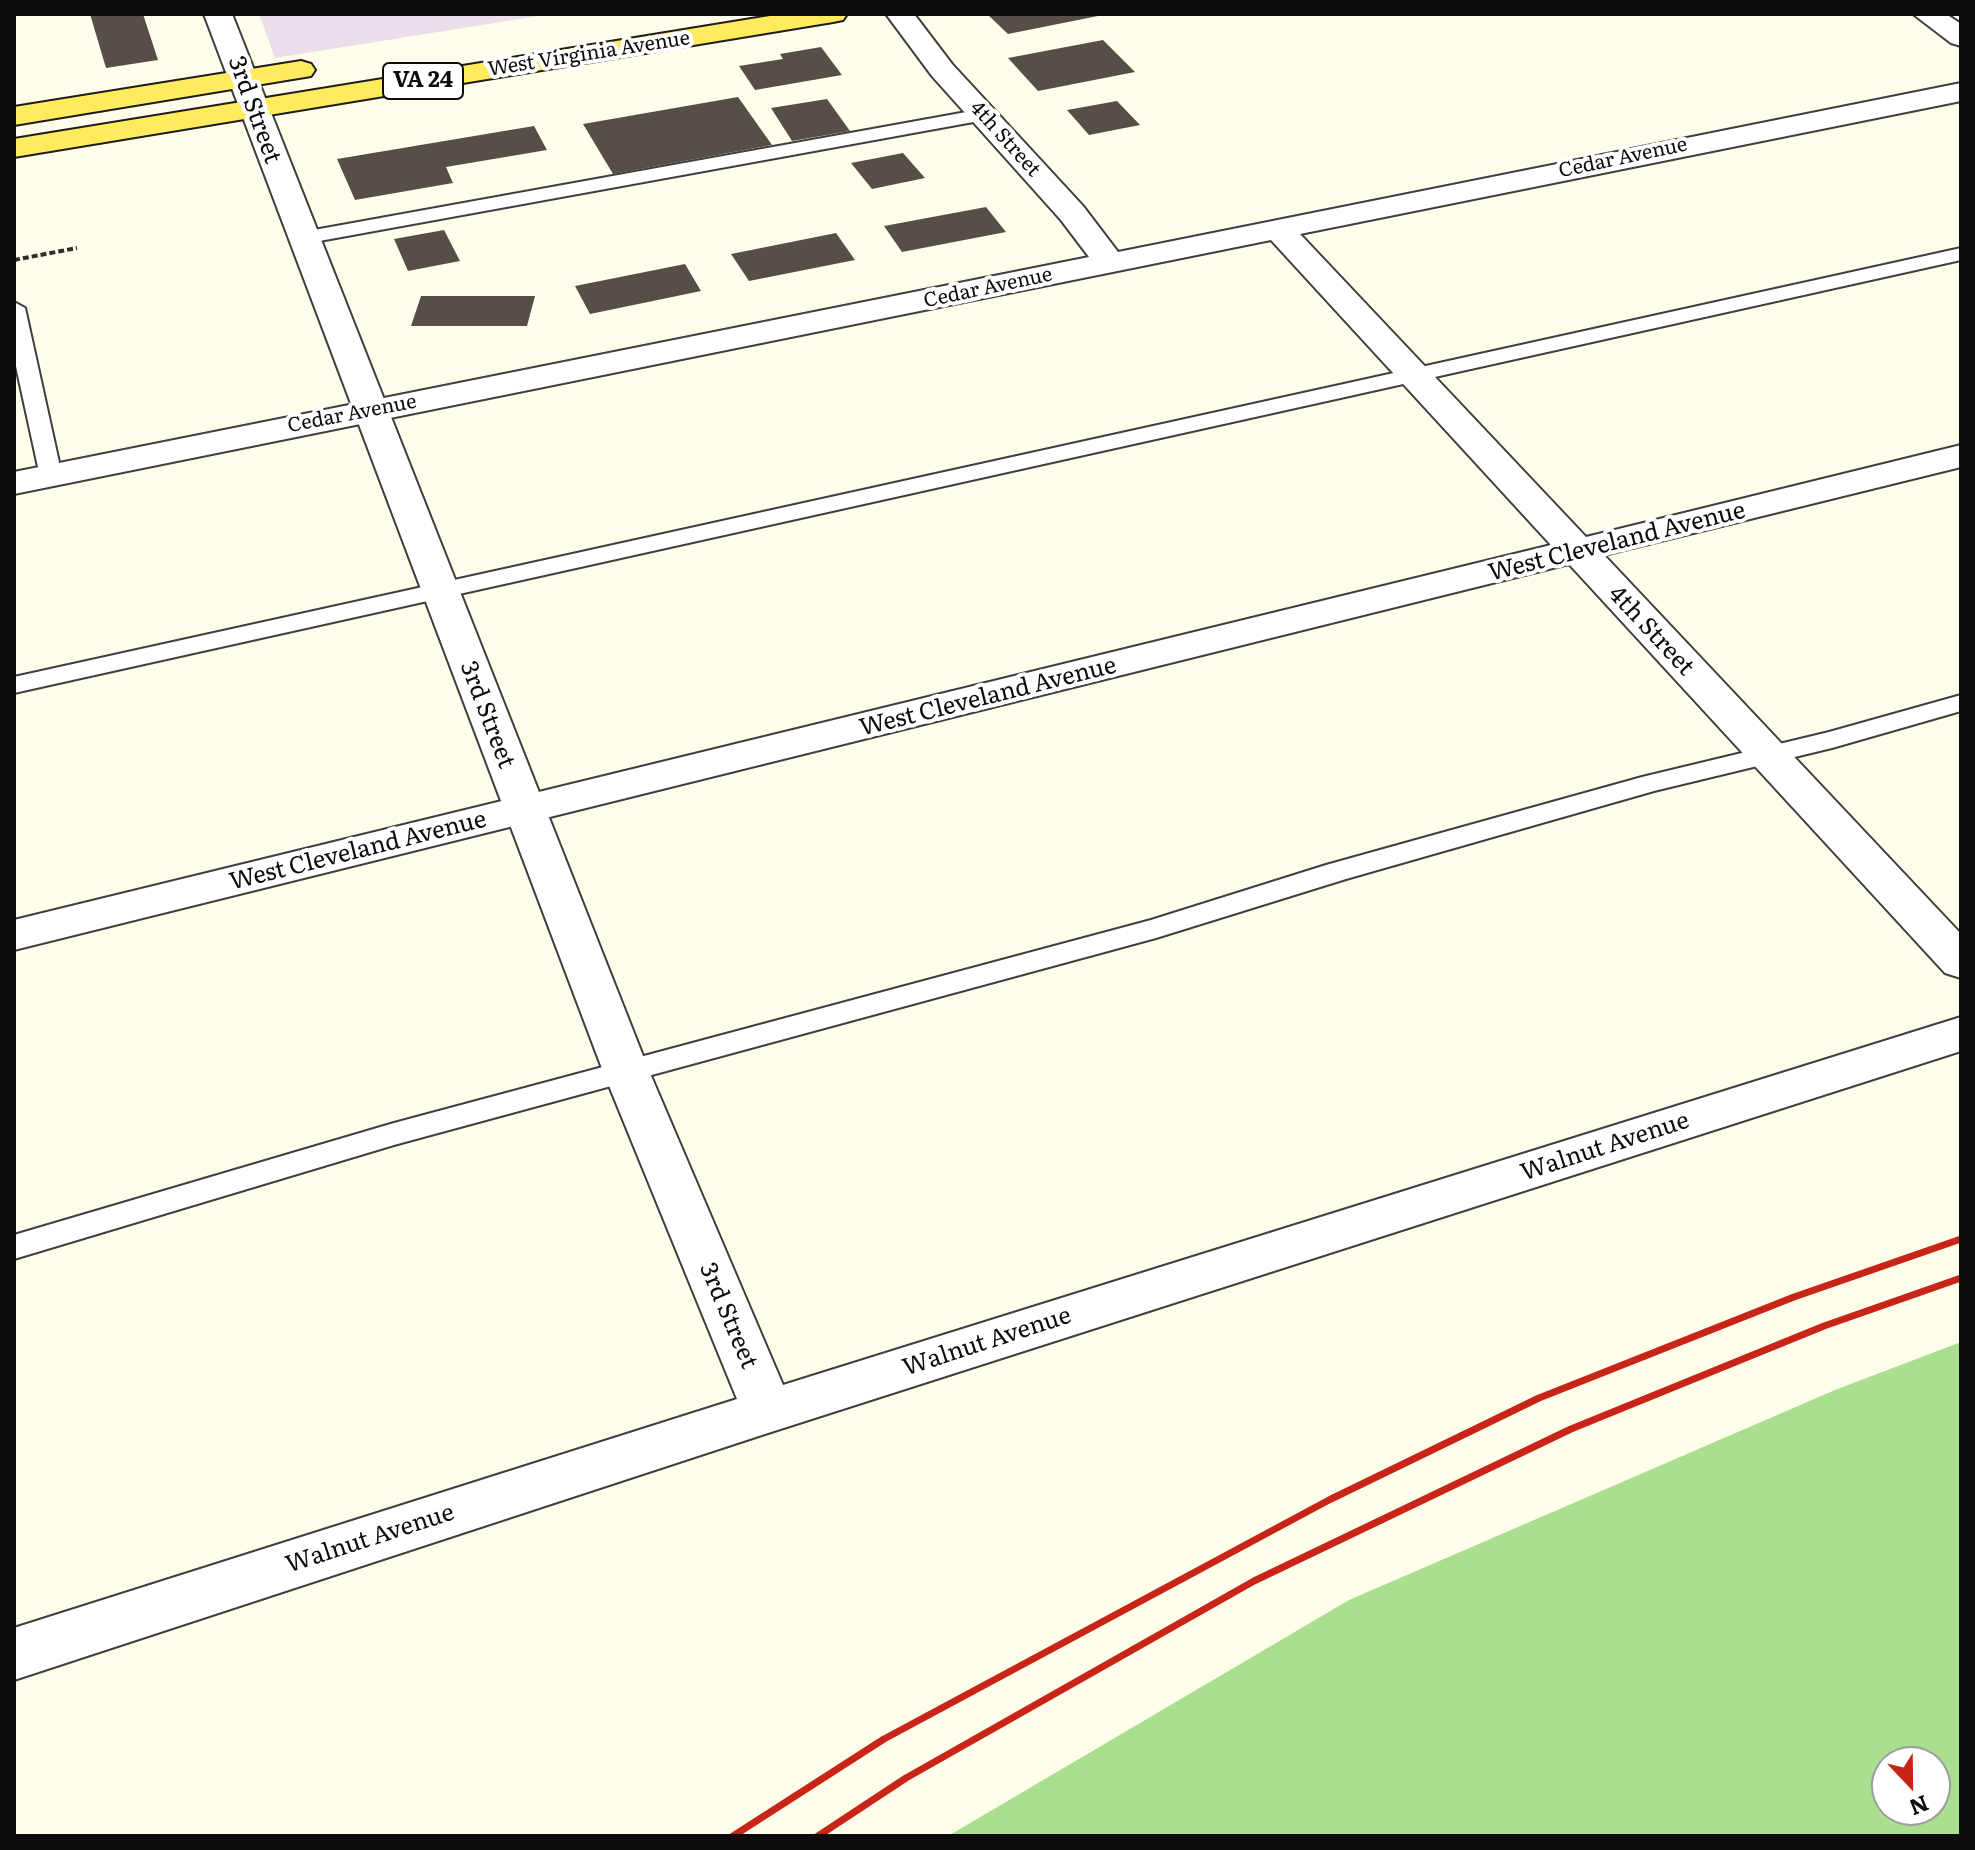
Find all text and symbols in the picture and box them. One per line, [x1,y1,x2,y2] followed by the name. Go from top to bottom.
[486,26,692,82] street label: West Virginia Avenue
[221,52,287,168] street label: 3rd Street
[383,63,463,99] road number: VA 24
[965,96,1045,182] street label: 4th Street
[1557,133,1689,183] street label: Cedar Avenue
[922,263,1054,313] street label: Cedar Avenue
[285,390,419,438] street label: Cedar Avenue
[1486,496,1748,588] street label: West Cleveland Avenue
[1602,580,1700,682] street label: 4th Street
[857,651,1119,743] street label: West Cleveland Avenue
[453,657,521,773] street label: 3rd Street
[227,805,489,897] street label: West Cleveland Avenue
[1517,1106,1693,1188] street label: Walnut Avenue
[693,1259,763,1373] street label: 3rd Street
[899,1301,1075,1383] street label: Walnut Avenue
[282,1498,458,1580] street label: Walnut Avenue
[1871,1746,1951,1826] north arrow
[1905,1788,1934,1826] text: N

